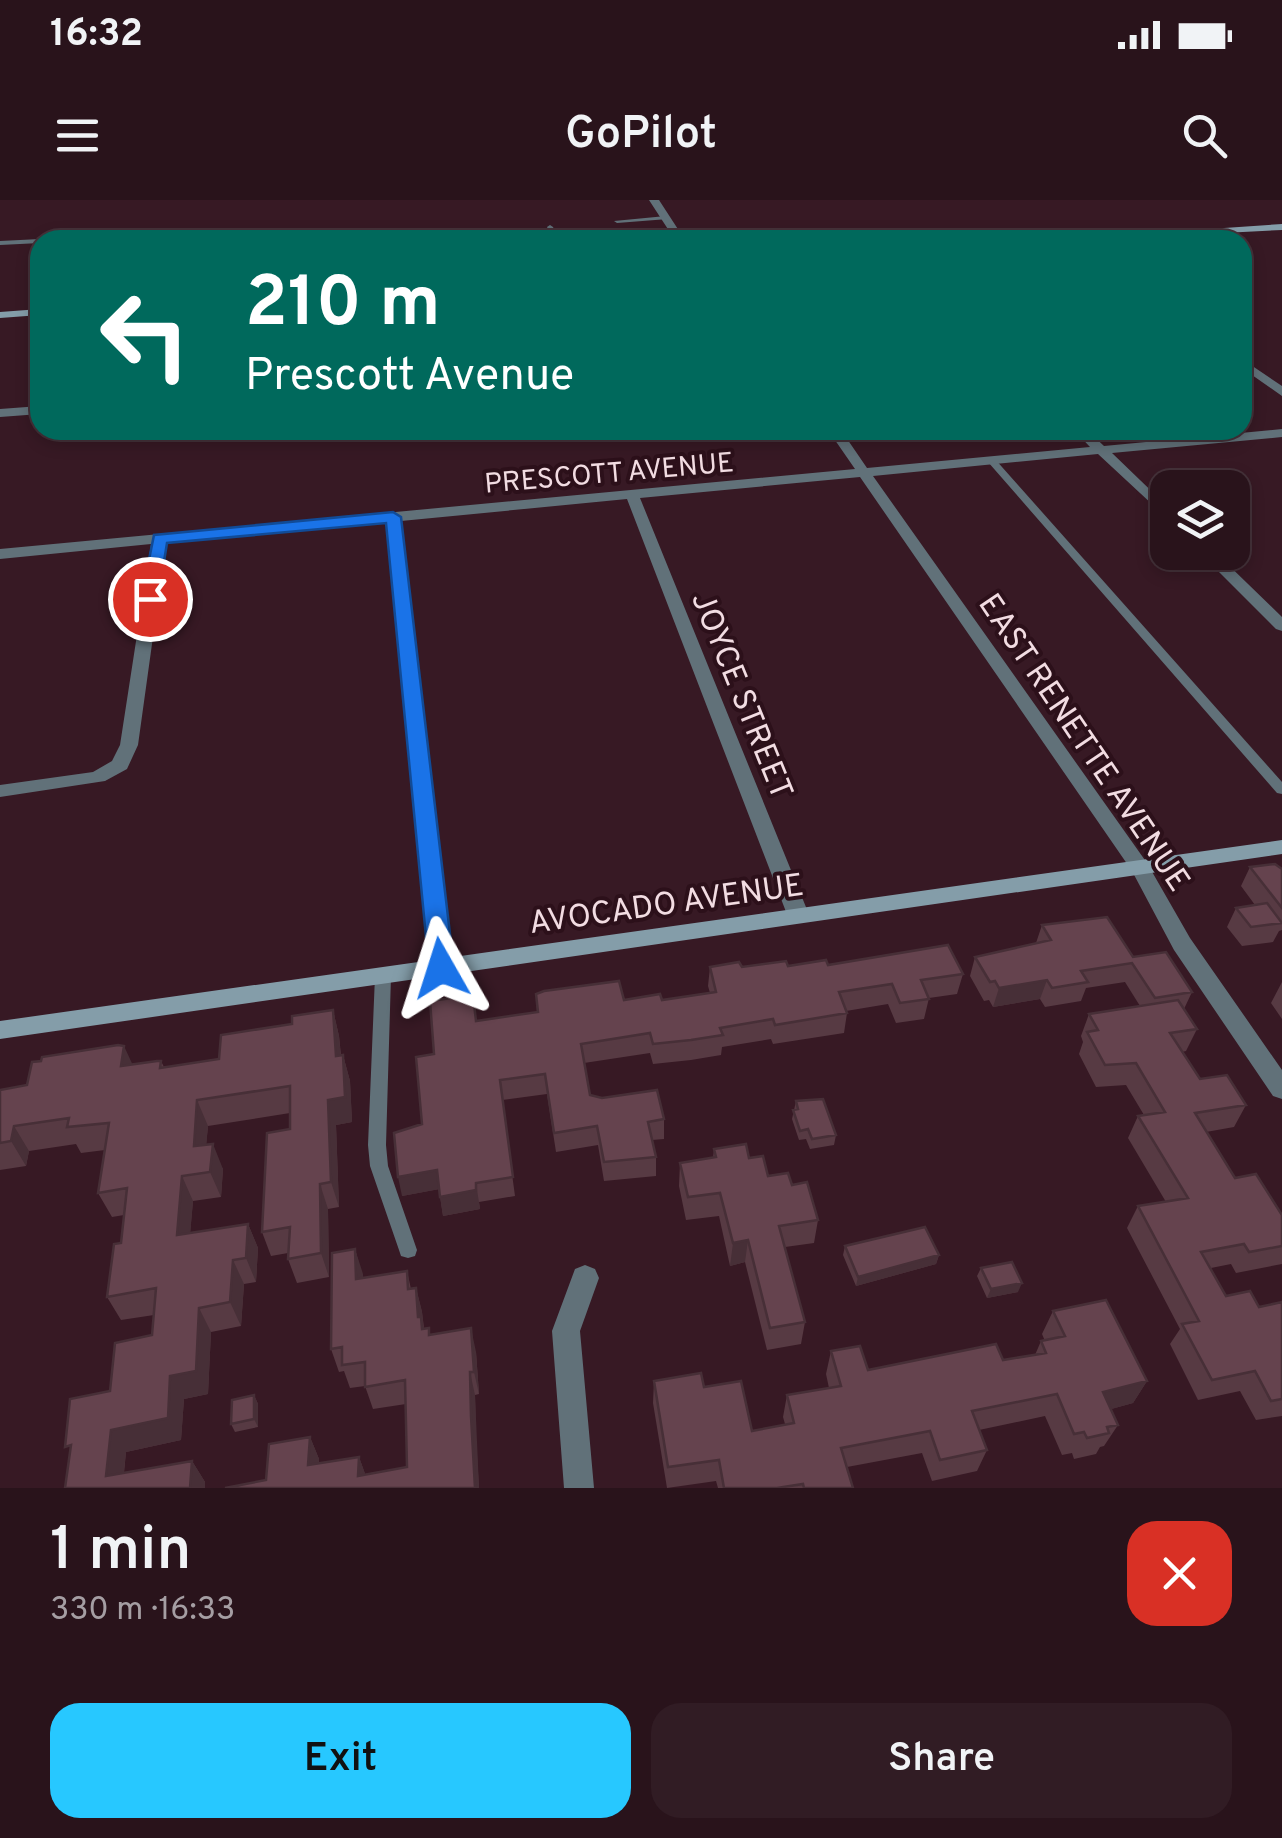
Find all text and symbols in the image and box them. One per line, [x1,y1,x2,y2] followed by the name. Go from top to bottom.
[50,11,143,60] text: 16:32
[565,107,717,164] text: GoPilot
[50,108,105,163] icon: menu
[1177,108,1232,163] icon: search
[245,262,441,351] text: 210 m
[80,270,210,400] icon: left
[245,349,574,406] text: Prescott Avenue
[483,446,735,504] street label: PRESCOTT AVENUE
[1150,470,1250,570] map controls
[1150,470,1250,570] button: layers
[108,557,193,642] pin
[123,572,178,627] icon: arrive
[680,586,800,806] street label: JOYCE STREET
[968,587,1197,900] street label: EAST RENETTE AVENUE
[526,867,806,945] street label: AVOCADO AVENUE
[389,916,493,1020] position arrow
[50,1515,191,1591] text: 1 min
[1127,1521,1232,1626] button: close
[50,1591,235,1631] text: 330 m · 16:33
[50,1703,631,1818] button: Exit
[651,1703,1232,1818] button: Share

